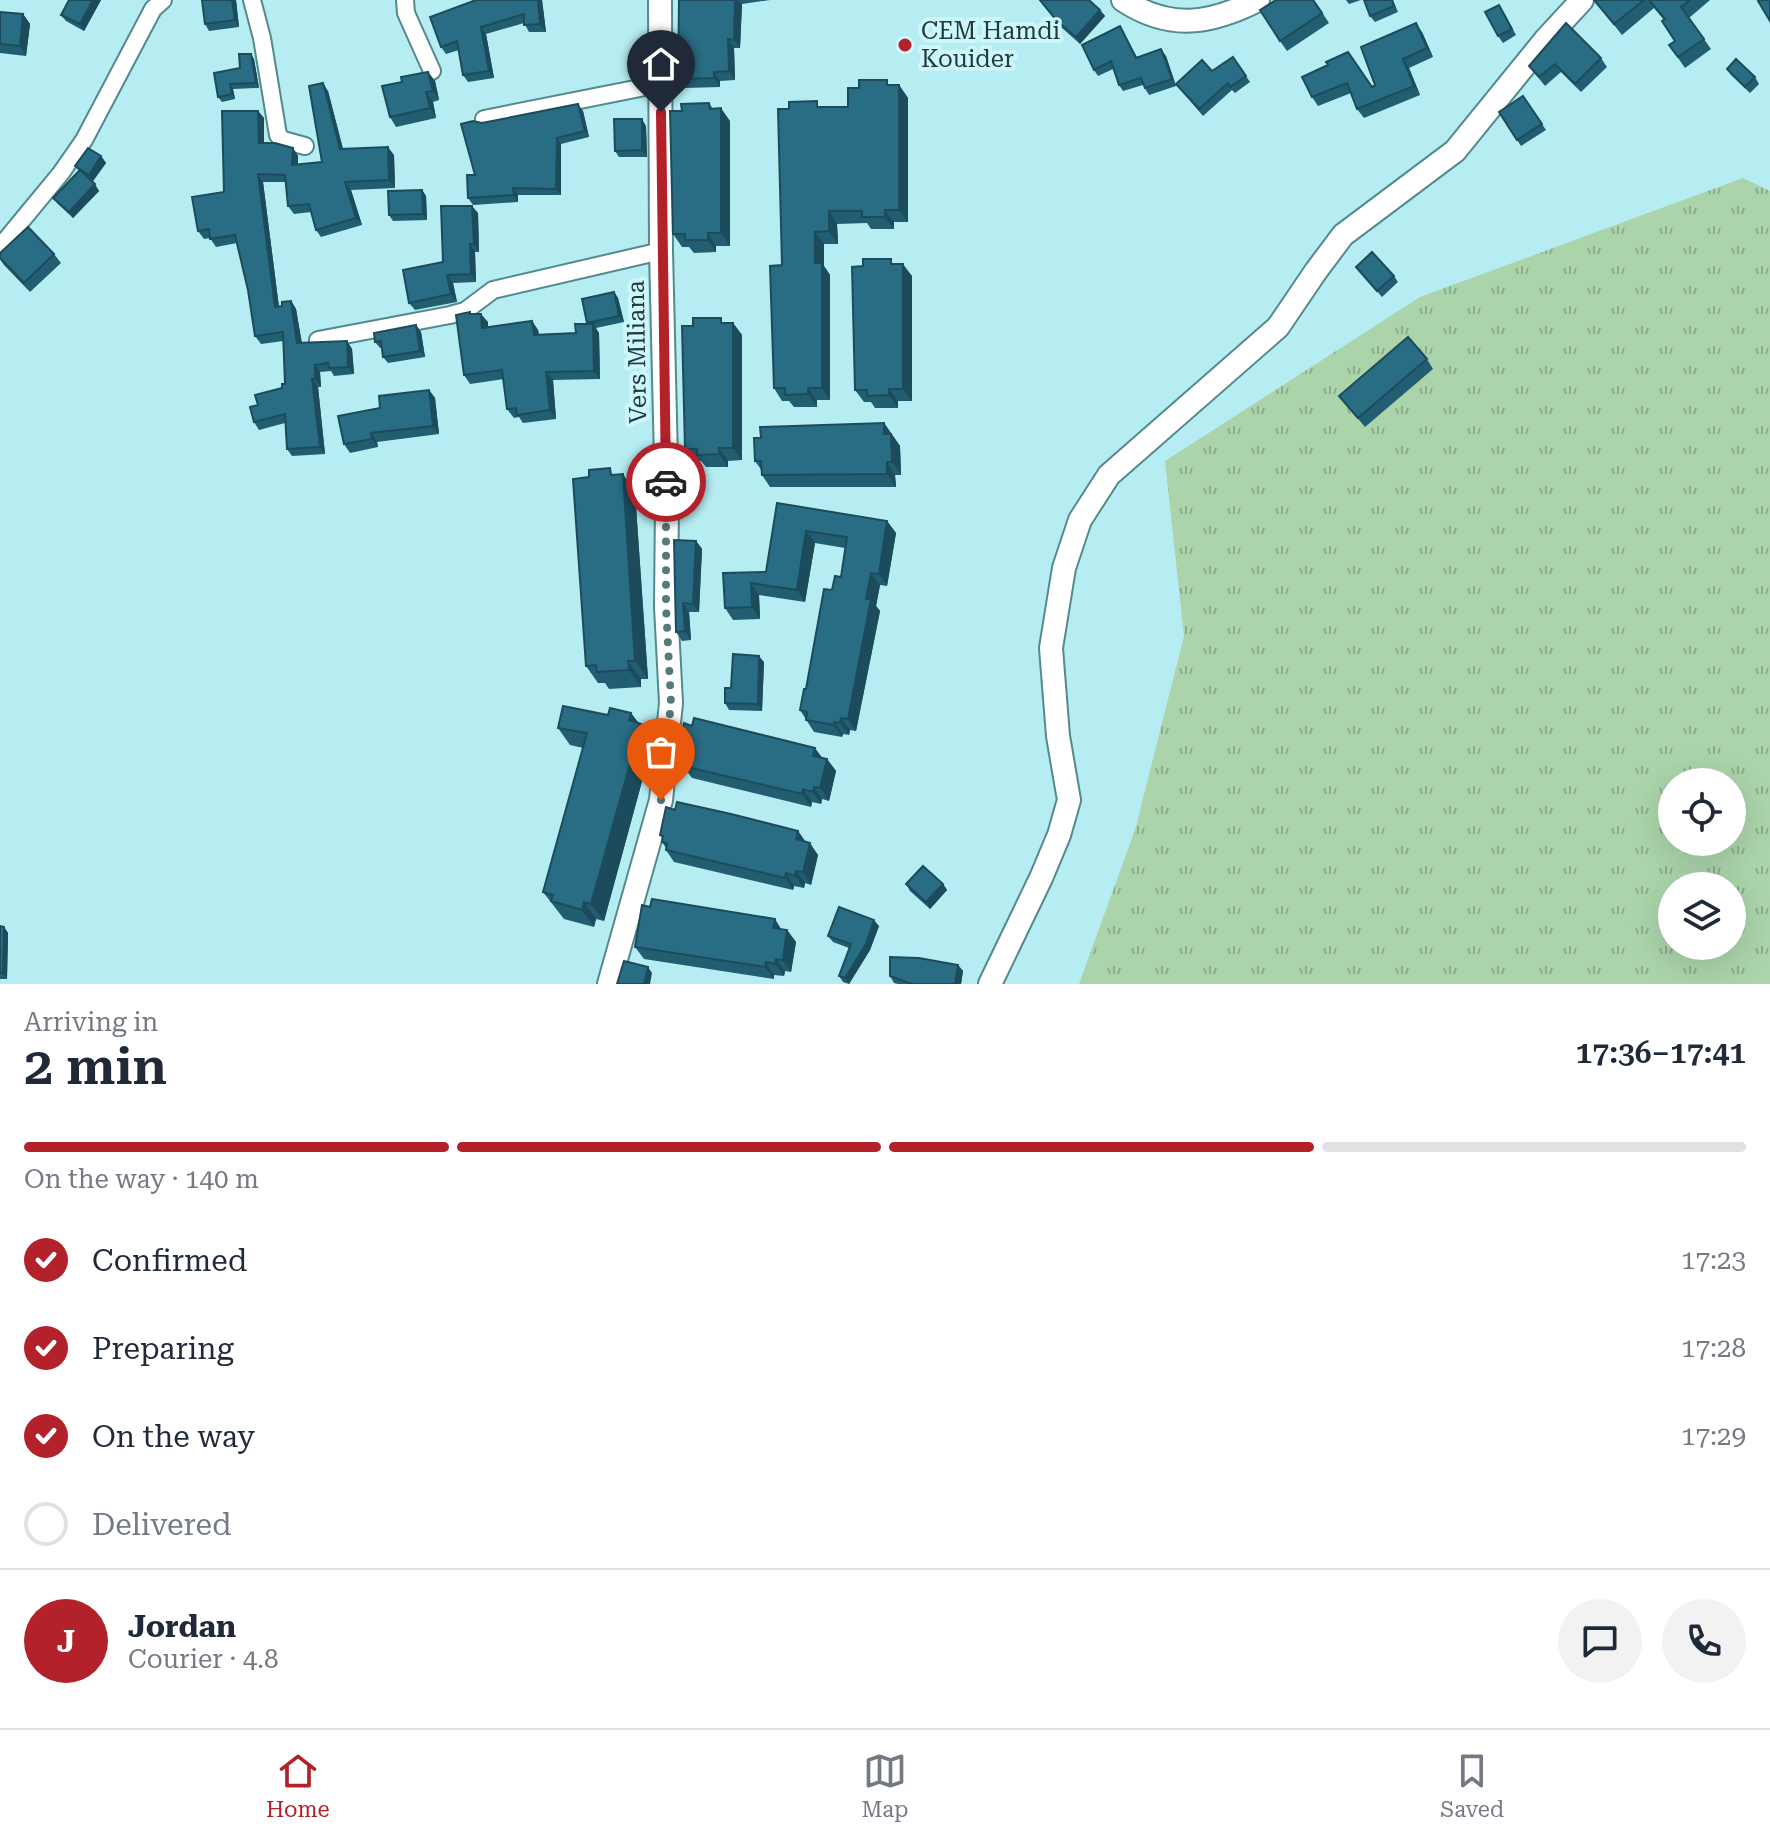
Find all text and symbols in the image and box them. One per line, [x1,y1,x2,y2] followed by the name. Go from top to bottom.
[921,17,1061,73] place label: CEM Hamdi Kouider
[627,30,695,112] pin
[896,36,914,54] marker: CEM Hamdi Kouider
[639,42,683,86] icon: home
[622,280,652,424] street label: Vers Miliana
[626,442,706,522] courier
[644,460,688,504] icon: car
[627,718,695,800] pin
[639,730,683,774] icon: bag
[1658,768,1746,960] map controls
[1658,768,1746,856] button: locate
[1658,872,1746,960] button: layers
[24,1007,158,1037] text: Arriving in
[1576,1035,1746,1070] text: 17:36–17:41
[24,1036,167,1097] text: 2 min
[24,1164,259,1194] text: On the way · 140 m
[24,1238,68,1282] icon: check
[92,1243,247,1278] text: Confirmed
[1681,1245,1746,1275] text: 17:23
[24,1326,68,1370] icon: check
[92,1331,234,1366] text: Preparing
[1681,1333,1746,1363] text: 17:28
[24,1414,68,1458] icon: check
[92,1419,255,1454] text: On the way
[1681,1421,1746,1451] text: 17:29
[92,1507,231,1542] text: Delivered
[1558,1599,1642,1683] button: chat
[1662,1599,1746,1683] button: phone
[128,1609,236,1644] text: Jordan
[57,1624,75,1659] text: J
[128,1644,278,1674] text: Courier · 4.8
[266,1749,330,1822] tab: Home
[861,1749,909,1822] tab: Map
[1440,1749,1504,1822] tab: Saved

